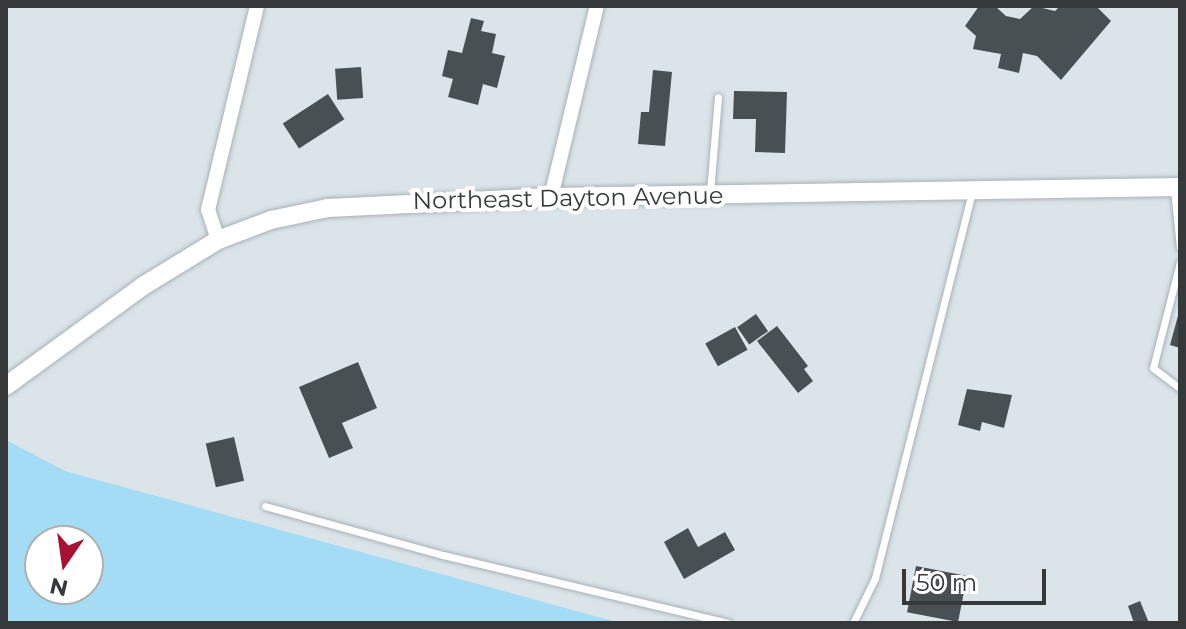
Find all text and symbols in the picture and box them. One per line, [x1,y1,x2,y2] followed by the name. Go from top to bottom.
[412,181,724,215] street label: Northeast Dayton Avenue
[24,525,104,605] north arrow
[906,553,1050,603] scale bar
[916,568,977,597] text: 50 m
[47,572,71,602] text: N

